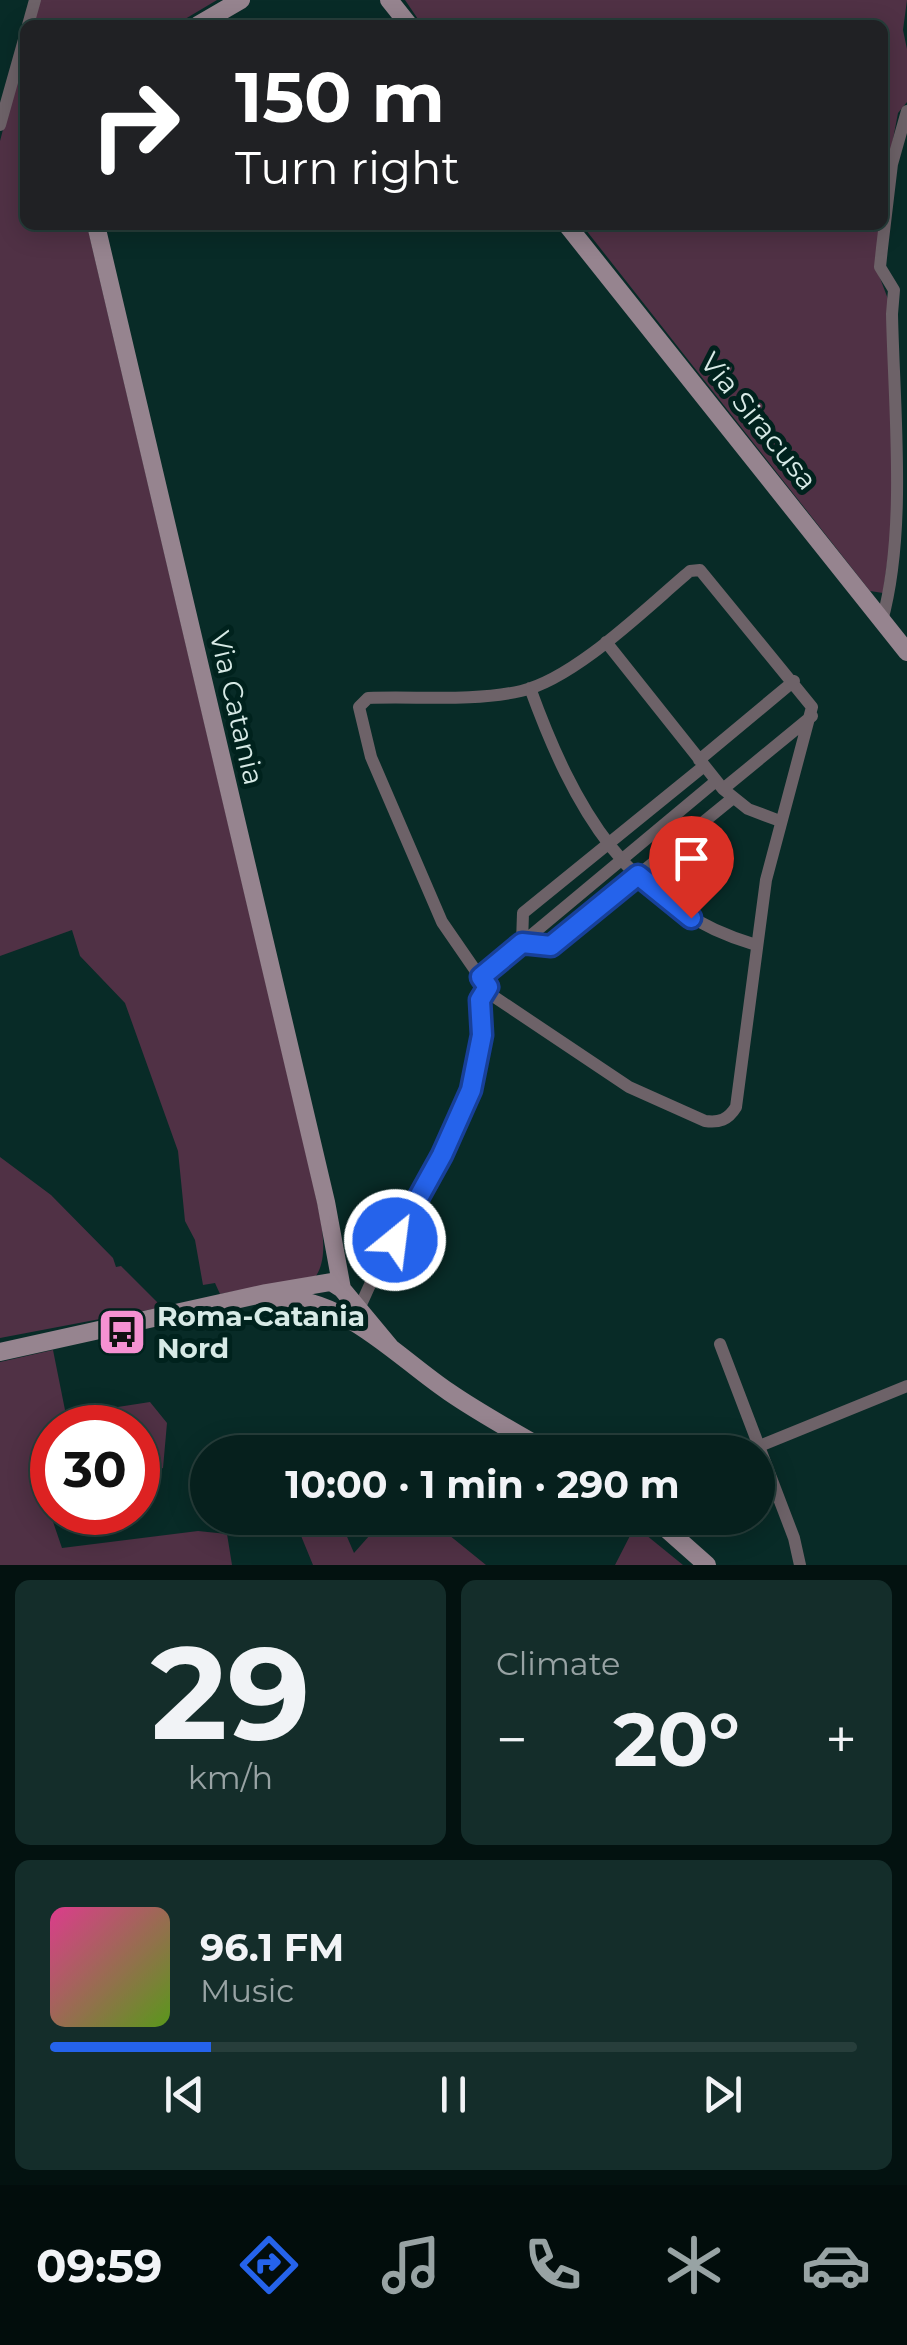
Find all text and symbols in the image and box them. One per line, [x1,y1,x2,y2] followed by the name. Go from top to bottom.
[235,54,445,140] text: 150 m
[70,60,200,190] icon: right
[235,140,460,195] text: Turn right
[693,346,825,496] street label: Via Siracusa
[203,628,271,788] street label: Via Catania
[649,816,734,919] pin
[664,831,719,886] icon: arrive
[343,1188,447,1292] position arrow
[157,1299,365,1365] place label: Roma-Catania Nord
[96,1306,148,1358] bus stop icon: Roma-Catania Nord
[30,1405,160,1535] speed limit sign: 30
[285,1461,680,1508] text: 10:00 · 1 min · 290 m
[151,1613,310,1772] text: 29
[496,1644,620,1683] text: Climate
[613,1693,740,1785] text: 20°
[496,1706,528,1773] text: −
[825,1706,857,1773] text: +
[188,1758,273,1797] text: km/h
[200,1924,344,1971] text: 96.1 FM
[200,1971,294,2010] text: Music
[157,2067,212,2122] icon: previous
[426,2067,481,2122] icon: pause
[695,2067,750,2122] icon: next
[234,2230,304,2300] icon: directions
[376,2230,446,2300] icon: music
[518,2230,588,2300] icon: phone
[659,2230,729,2300] icon: climate
[801,2230,871,2300] icon: car
[36,2238,162,2293] text: 09:59

